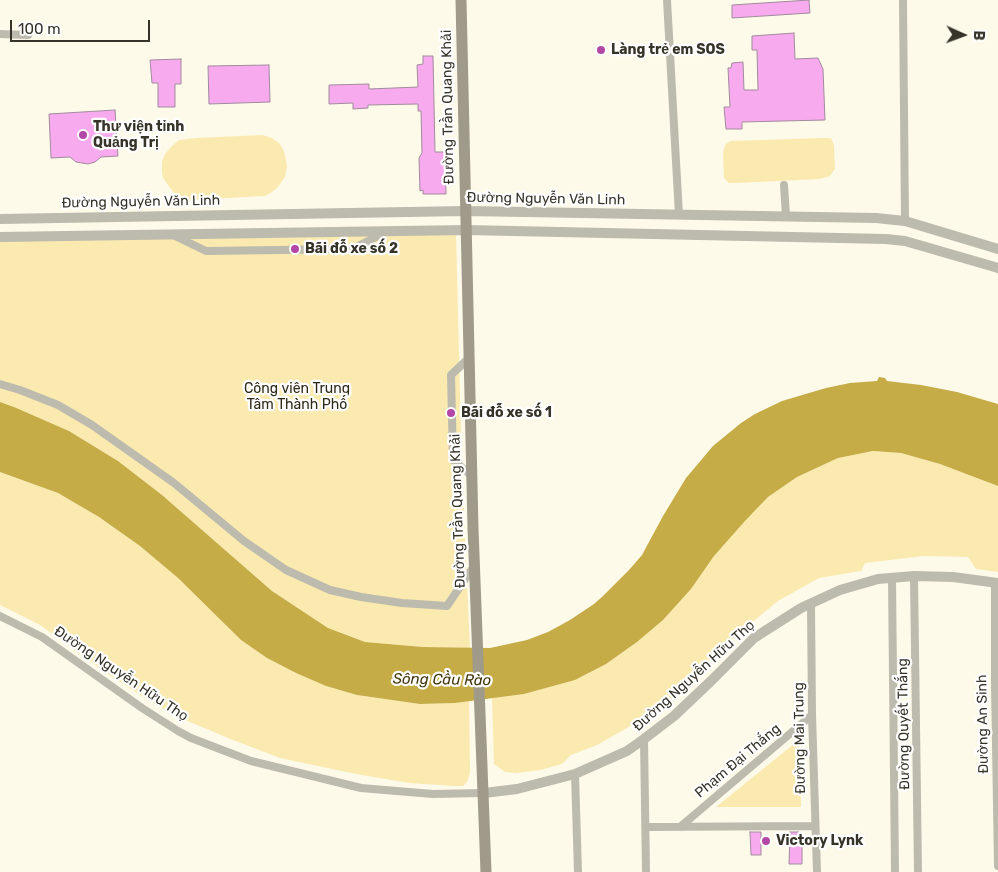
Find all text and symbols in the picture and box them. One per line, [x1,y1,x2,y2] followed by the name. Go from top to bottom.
[12,10,152,42] scale bar
[938,10,988,60] north arrow
[18,20,60,38] text: 100 m
[438,30,458,184] street label: Đường Trần Quang Khải
[970,30,987,41] text: B
[611,42,725,58] place label: Làng trẻ em SOS
[595,44,607,56] marker: Làng trẻ em SOS
[93,119,184,152] place label: Thư viện tỉnh Quảng Trị
[77,129,89,141] marker: Thư viện tỉnh Quảng Trị
[467,189,625,209] street label: Đường Nguyễn Văn Linh
[62,192,220,212] street label: Đường Nguyễn Văn Linh
[305,241,398,257] place label: Bãi đỗ xe số 2
[289,243,301,255] marker: Bãi đỗ xe số 2
[244,381,350,414] park label: Công viên Trung Tâm Thành Phố
[461,405,552,421] place label: Bãi đỗ xe số 1
[445,407,457,419] marker: Bãi đỗ xe số 1
[447,434,469,588] street label: Đường Trần Quang Khải
[630,617,758,735] street label: Đường Nguyễn Hữu Thọ
[51,623,191,725] street label: Đường Nguyễn Hữu Thọ
[894,658,914,790] street label: Đường Quyết Thắng
[393,670,491,690] water label: Sông Cầu Rào
[974,674,992,774] street label: Đường An Sinh
[791,682,809,794] street label: Đường Mai Trung
[692,720,784,802] street label: Phạm Đại Thắng
[776,833,863,849] place label: Victory Lynk
[760,835,772,847] marker: Victory Lynk

